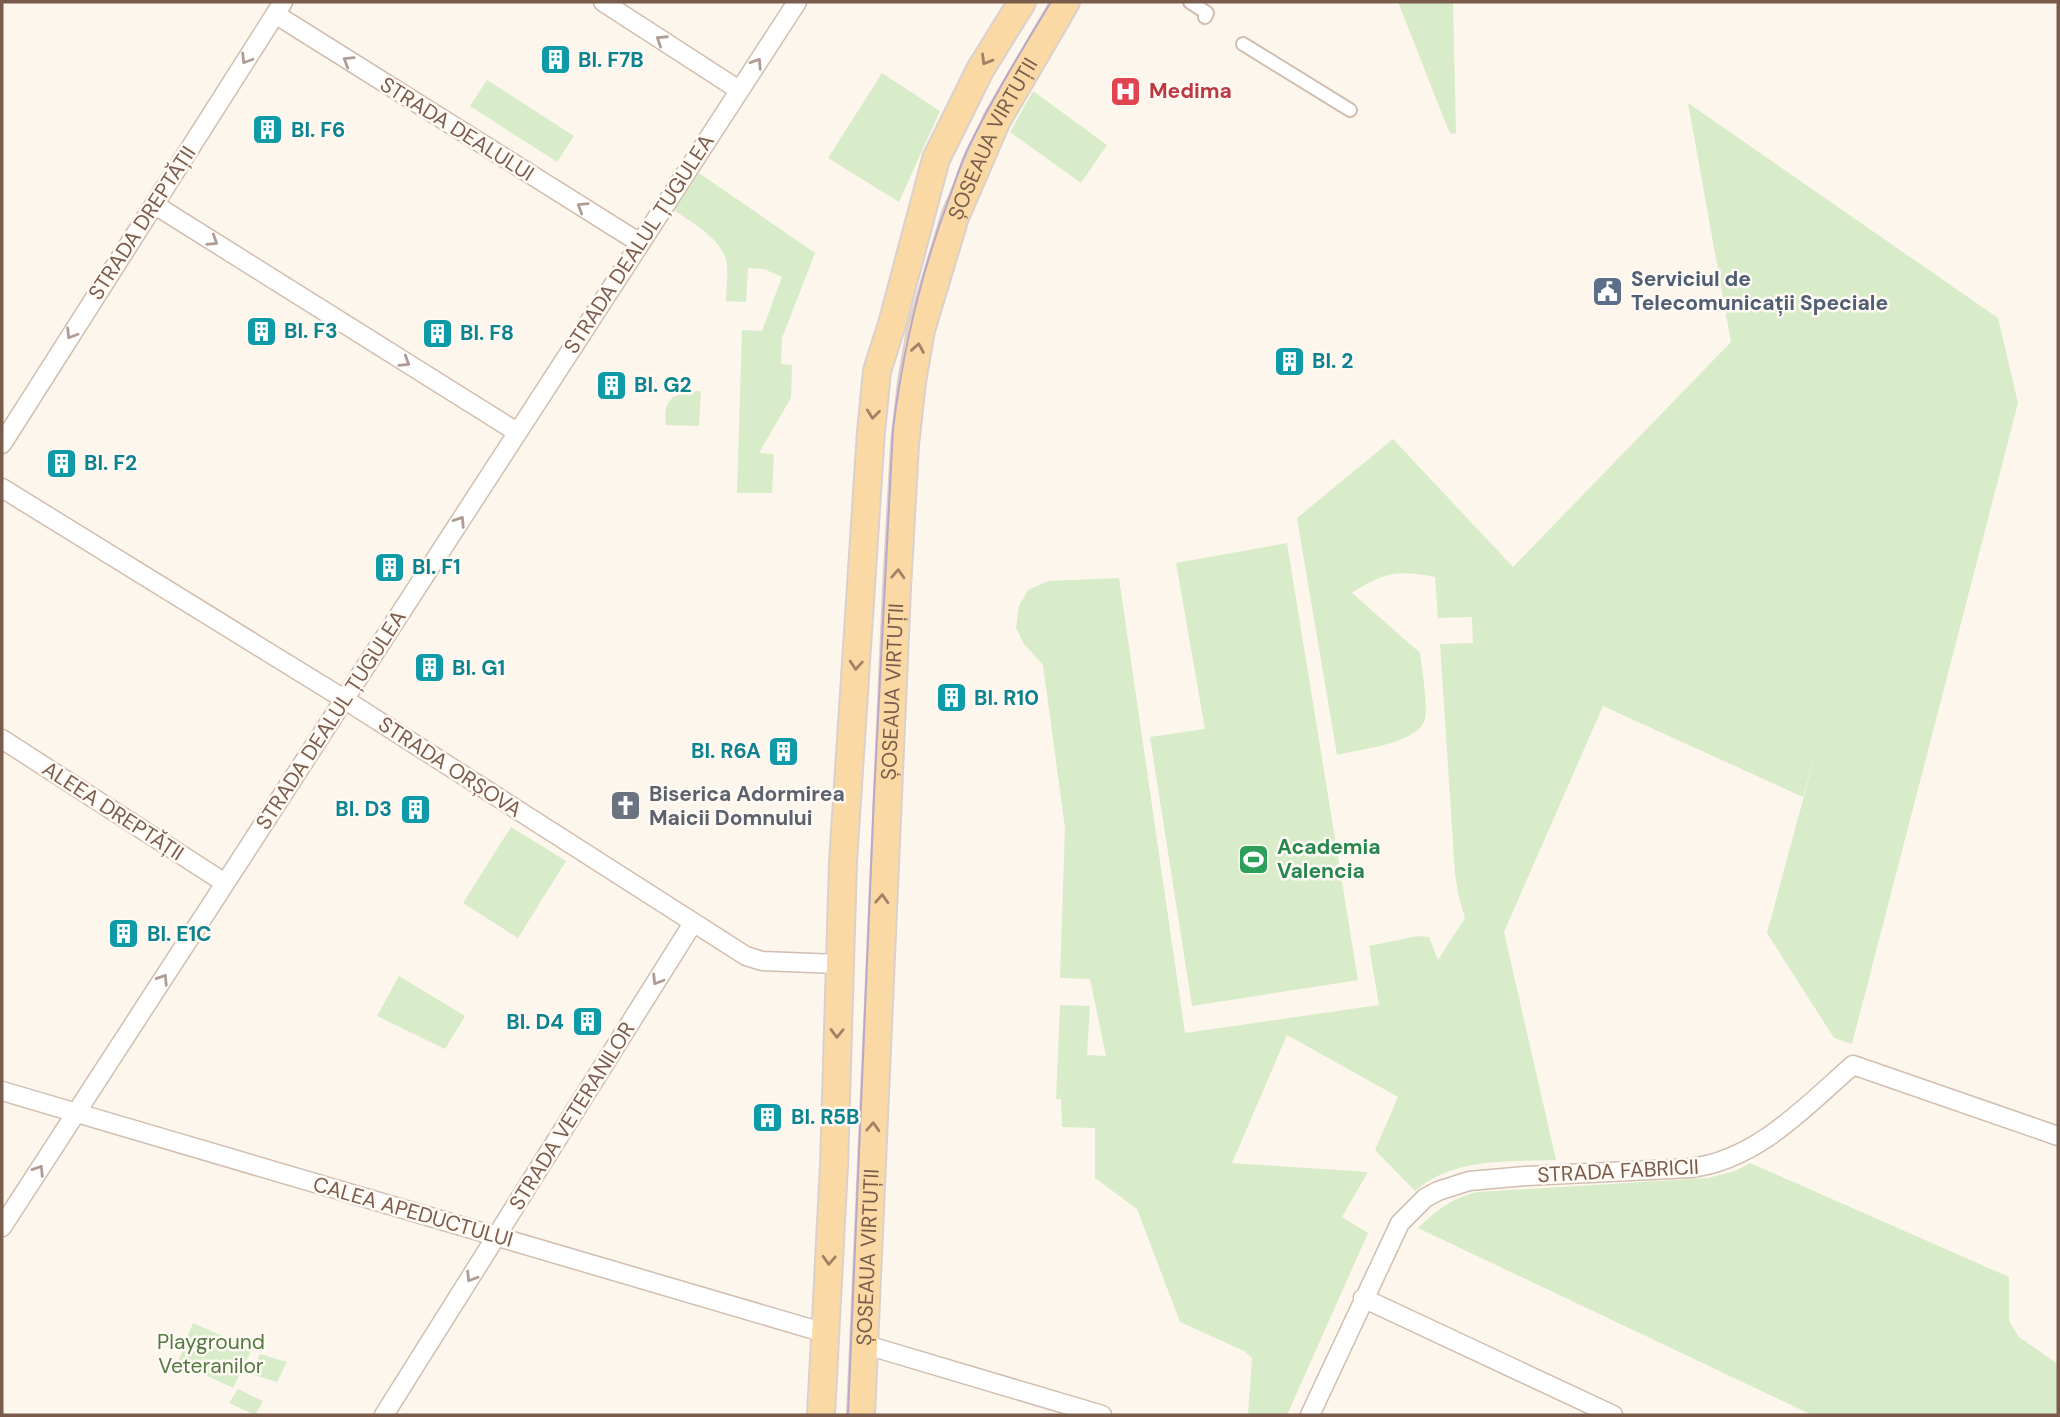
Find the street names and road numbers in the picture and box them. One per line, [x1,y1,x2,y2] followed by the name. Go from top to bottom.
[941,53,1044,224] street label: ȘOSEAUA VIRTUȚII
[375,70,539,188] street label: STRADA DEALULUI
[558,129,721,359] street label: STRADA DEALUL ȚUGULEA
[82,141,202,305] street label: STRADA DREPTĂȚII
[875,603,910,781] street label: ȘOSEAUA VIRTUȚII
[250,605,413,835] street label: STRADA DEALUL ȚUGULEA
[373,710,527,824] street label: STRADA ORȘOVA
[37,755,189,867] street label: ALEEA DREPTĂȚII
[503,1017,641,1215] street label: STRADA VETERANILOR
[1537,1153,1699,1189] street label: STRADA FABRICII
[850,1168,886,1346] street label: ȘOSEAUA VIRTUȚII
[310,1170,516,1254] street label: CALEA APEDUCTULUI

